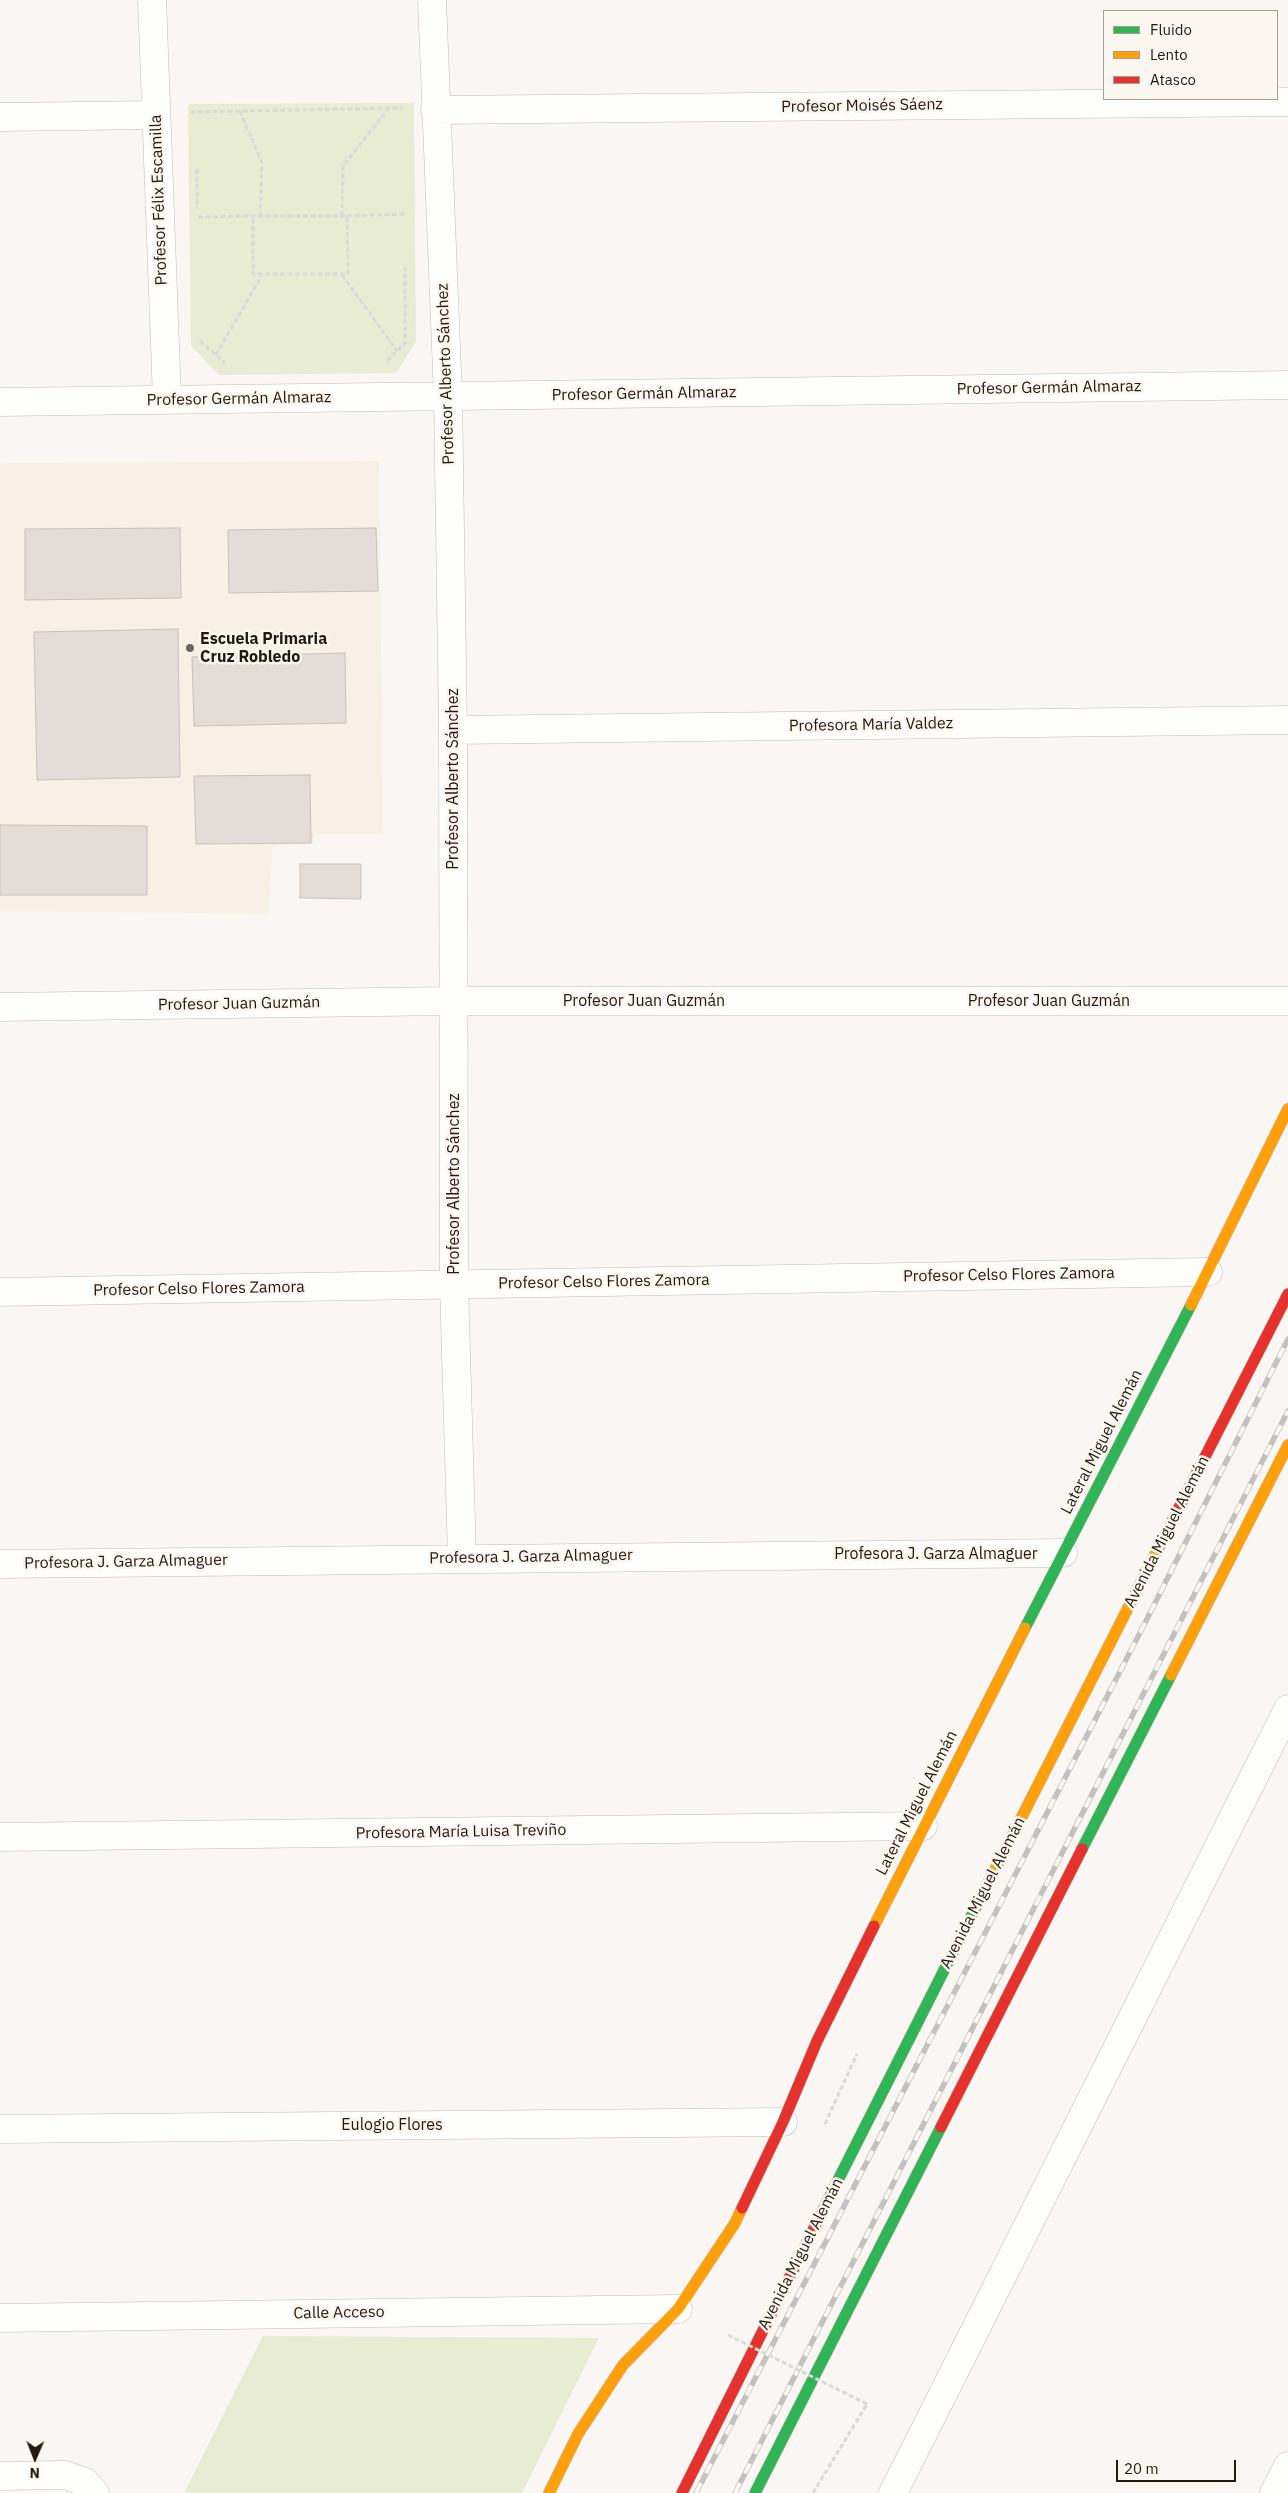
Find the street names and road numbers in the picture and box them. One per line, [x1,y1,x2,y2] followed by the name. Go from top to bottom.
[781,95,943,117] street label: Profesor Moisés Sáenz
[146,114,172,286] street label: Profesor Félix Escamilla
[433,283,459,465] street label: Profesor Alberto Sánchez
[957,377,1141,399] street label: Profesor Germán Almaraz
[552,383,736,405] street label: Profesor Germán Almaraz
[147,388,331,410] street label: Profesor Germán Almaraz
[443,688,463,870] street label: Profesor Alberto Sánchez
[789,714,953,736] street label: Profesora María Valdez
[563,991,725,1011] street label: Profesor Juan Guzmán
[968,991,1130,1011] street label: Profesor Juan Guzmán
[158,993,320,1015] street label: Profesor Juan Guzmán
[444,1093,464,1275] street label: Profesor Alberto Sánchez
[903,1264,1115,1286] street label: Profesor Celso Flores Zamora
[498,1271,710,1293] street label: Profesor Celso Flores Zamora
[93,1278,305,1300] street label: Profesor Celso Flores Zamora
[1057,1366,1147,1518] street label: Lateral Miguel Alemán
[1120,1453,1214,1611] street label: Avenida Miguel Alemán
[834,1544,1038,1564] street label: Profesora J. Garza Almaguer
[429,1546,633,1568] street label: Profesora J. Garza Almaguer
[24,1551,228,1573] street label: Profesora J. Garza Almaguer
[872,1727,962,1879] street label: Lateral Miguel Alemán
[936,1814,1030,1972] street label: Avenida Miguel Alemán
[356,1821,566,1843] street label: Profesora María Luisa Treviño
[341,2115,443,2135] street label: Eulogio Flores
[754,2175,848,2333] street label: Avenida Miguel Alemán
[293,2303,385,2323] street label: Calle Acceso

